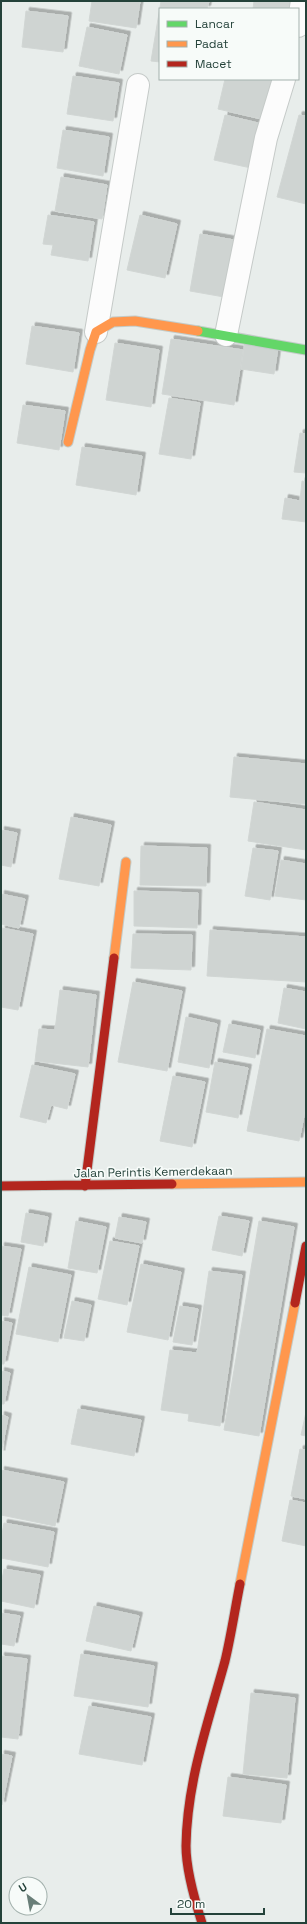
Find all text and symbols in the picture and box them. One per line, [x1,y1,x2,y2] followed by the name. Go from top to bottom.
[159,8,299,80] legend
[195,16,235,32] text: Lancar
[195,36,229,52] text: Padat
[195,56,232,72] text: Macet
[73,1163,233,1181] street label: Jalan Perintis Kemerdekaan
[8,1876,48,1916] north arrow
[16,1880,30,1895] text: U
[171,1890,264,1916] scale bar
[177,1896,205,1912] text: 20 m

